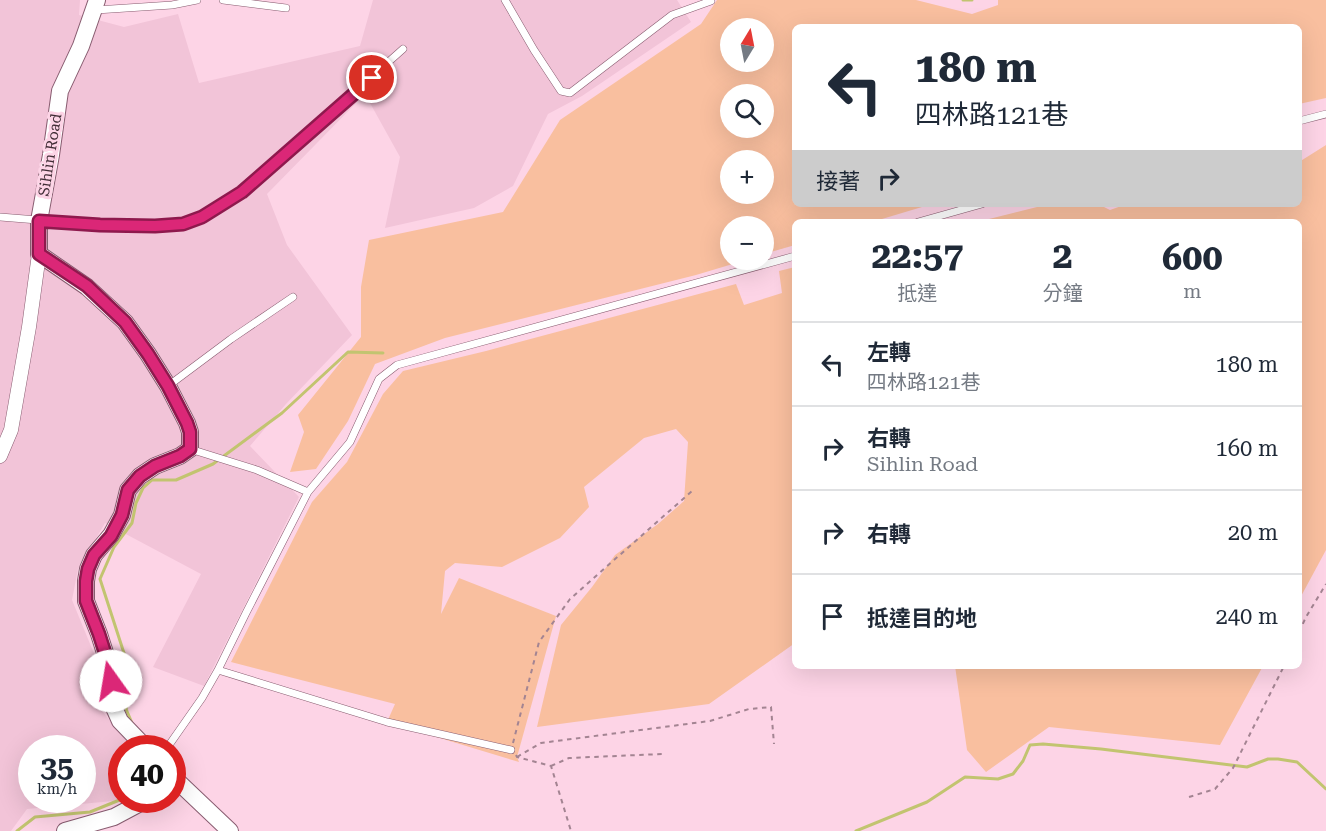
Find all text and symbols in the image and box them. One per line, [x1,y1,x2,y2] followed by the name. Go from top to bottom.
[720,18,774,72] north arrow
[720,18,774,270] map controls
[915,43,1037,92] text: 180 m
[816,48,894,126] icon: left
[346,52,397,103] pin
[355,61,388,94] icon: arrive
[720,84,774,138] button: search
[915,99,1068,131] text: 四林路121巷
[35,112,65,198] street label: Sihlin Road
[720,150,774,204] button: +
[872,162,905,195] icon: right
[816,169,860,194] text: 接著
[720,216,774,270] button: −
[871,235,963,277] text: 22:57
[1053,235,1073,277] text: 2
[1162,237,1223,279] text: 600
[1183,279,1201,303] text: m
[897,281,937,305] text: 抵達
[1043,281,1083,305] text: 分鐘
[867,340,911,365] text: 左轉
[816,348,849,381] icon: left
[1215,352,1278,377] text: 180 m
[867,370,981,394] text: 四林路121巷
[867,426,911,451] text: 右轉
[816,432,849,465] icon: right
[1215,436,1278,461] text: 160 m
[867,452,978,476] text: Sihlin Road
[816,516,849,549] icon: right
[1228,520,1278,545] text: 20 m
[867,522,911,547] text: 右轉
[816,600,849,633] icon: arrive
[1215,604,1278,629] text: 240 m
[867,606,977,631] text: 抵達目的地
[79,649,143,713] position arrow
[108,735,186,813] speed limit sign: 40
[40,749,74,784] text: 35
[37,780,77,798] text: km/h

